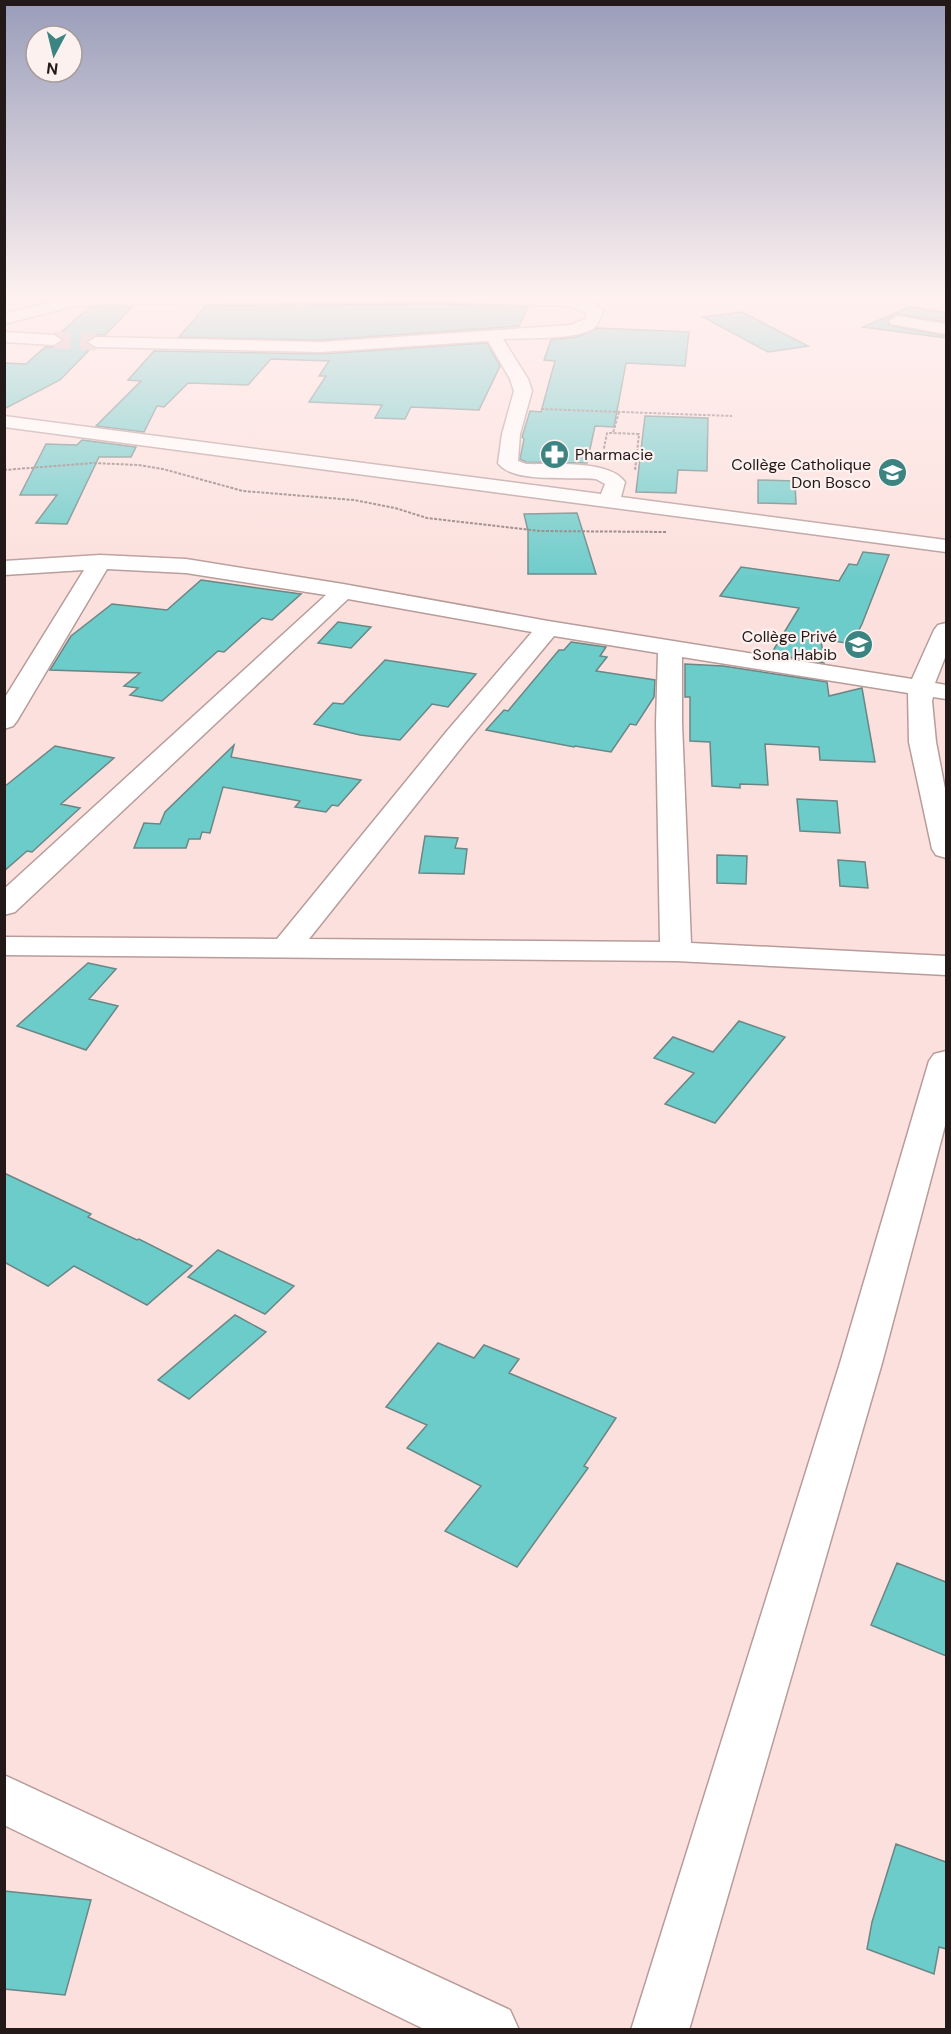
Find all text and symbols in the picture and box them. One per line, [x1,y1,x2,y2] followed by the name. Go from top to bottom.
[24,24,84,84] north arrow
[45,57,59,80] text: N
[538,438,570,470] pharmacy icon: Pharmacie
[575,444,653,465] place label: Pharmacie
[731,454,871,493] place label: Collège Catholique Don Bosco
[876,457,908,489] school or university icon: Collège Catholique Don Bosco
[742,626,837,665] place label: Collège Privé Sona Habib
[842,629,874,661] school or university icon: Collège Privé Sona Habib

